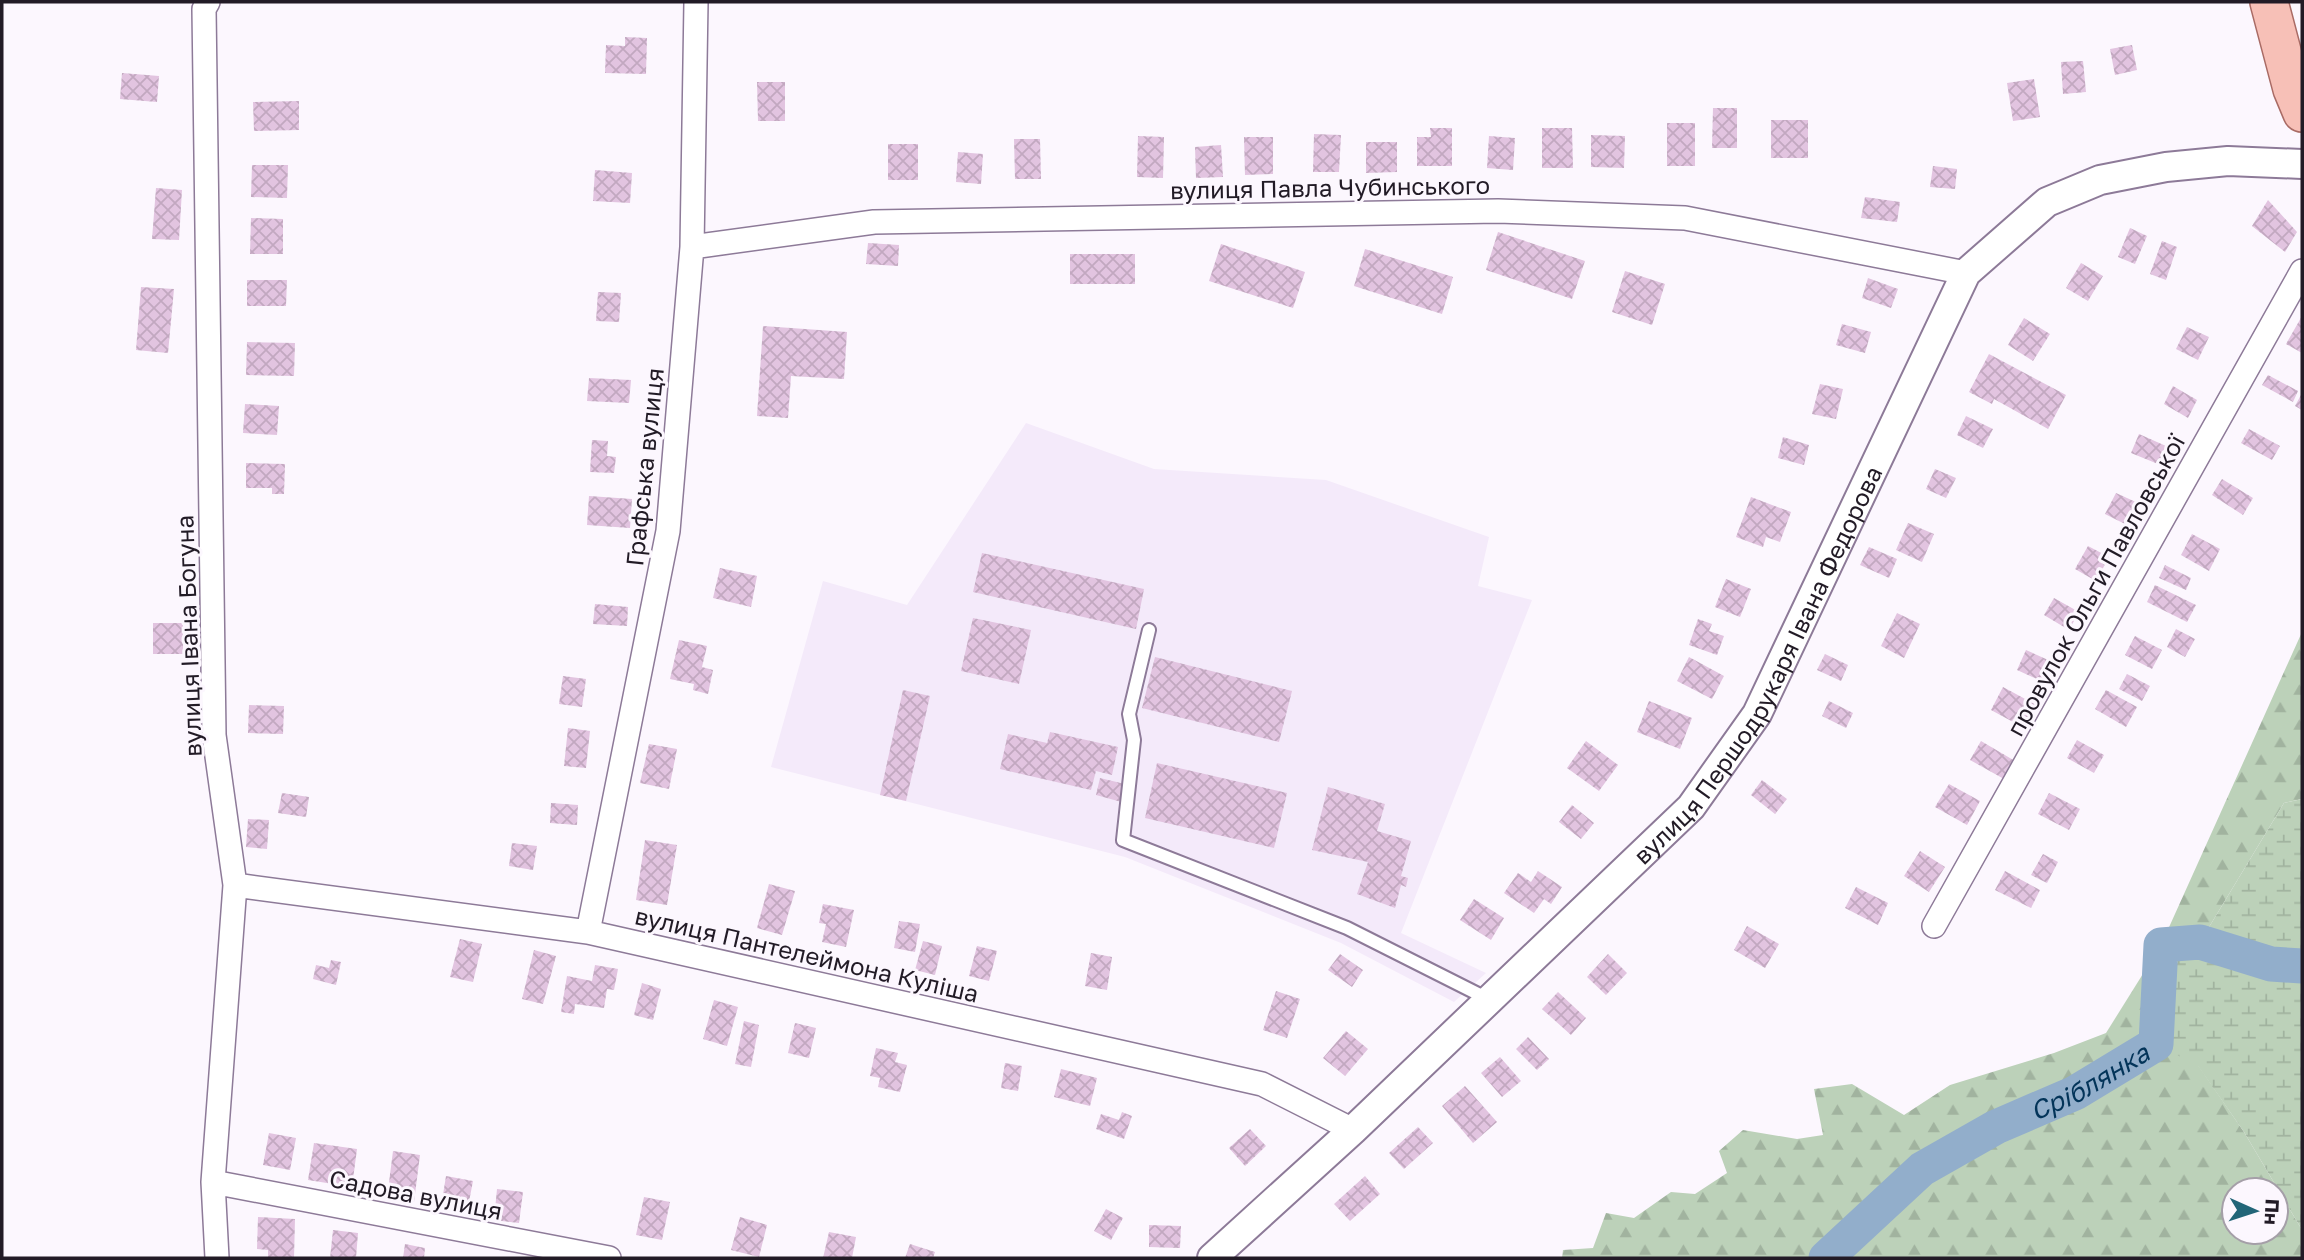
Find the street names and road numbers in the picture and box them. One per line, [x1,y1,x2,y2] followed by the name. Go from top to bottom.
[1170,170,1490,204] street label: вулиця Павла Чубинського
[619,366,669,568] street label: Графська вулиця
[2000,428,2191,741] street label: провулок Ольги Павловської
[1627,461,1887,869] street label: вулиця Першодрукаря Івана Федорова
[169,515,207,757] street label: вулиця Івана Богуна
[632,900,982,1008] street label: вулиця Пантелеймона Куліша
[327,1163,505,1225] street label: Садова вулиця

